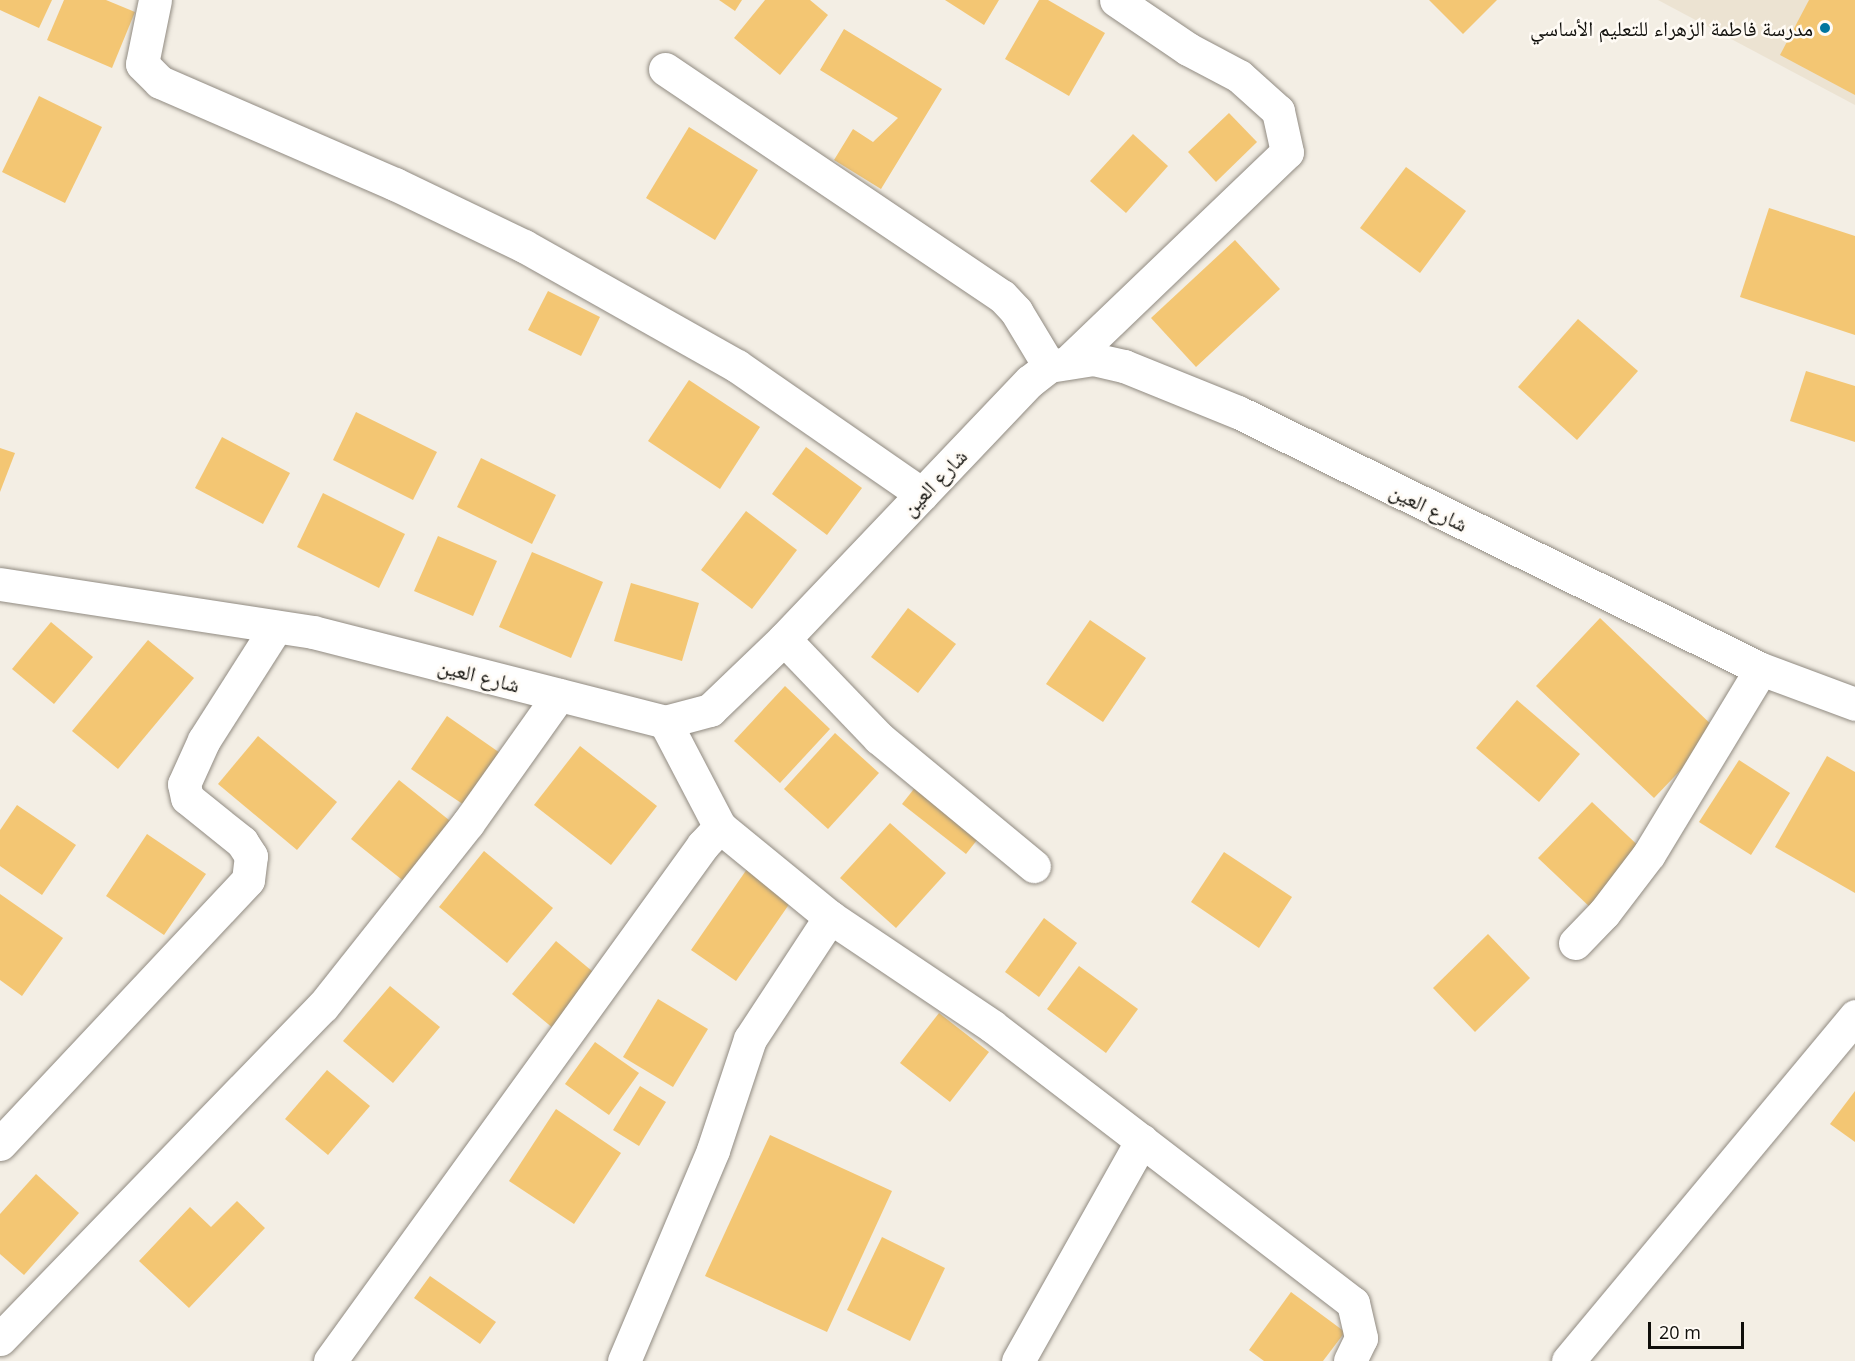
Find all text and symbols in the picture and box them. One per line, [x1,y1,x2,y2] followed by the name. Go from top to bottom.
[1530,15,1813,41] place label: مدرسة فاطمة الزهراء للتعليم الأساسي
[1818,21,1832,35] marker: مدرسة فاطمة الزهراء للتعليم الأساسي
[896,443,972,521] street label: شارع العين
[1386,477,1472,537] street label: شارع العين
[436,653,522,697] street label: شارع العين
[1651,1310,1747,1348] scale bar
[1659,1320,1701,1344] text: 20 m

